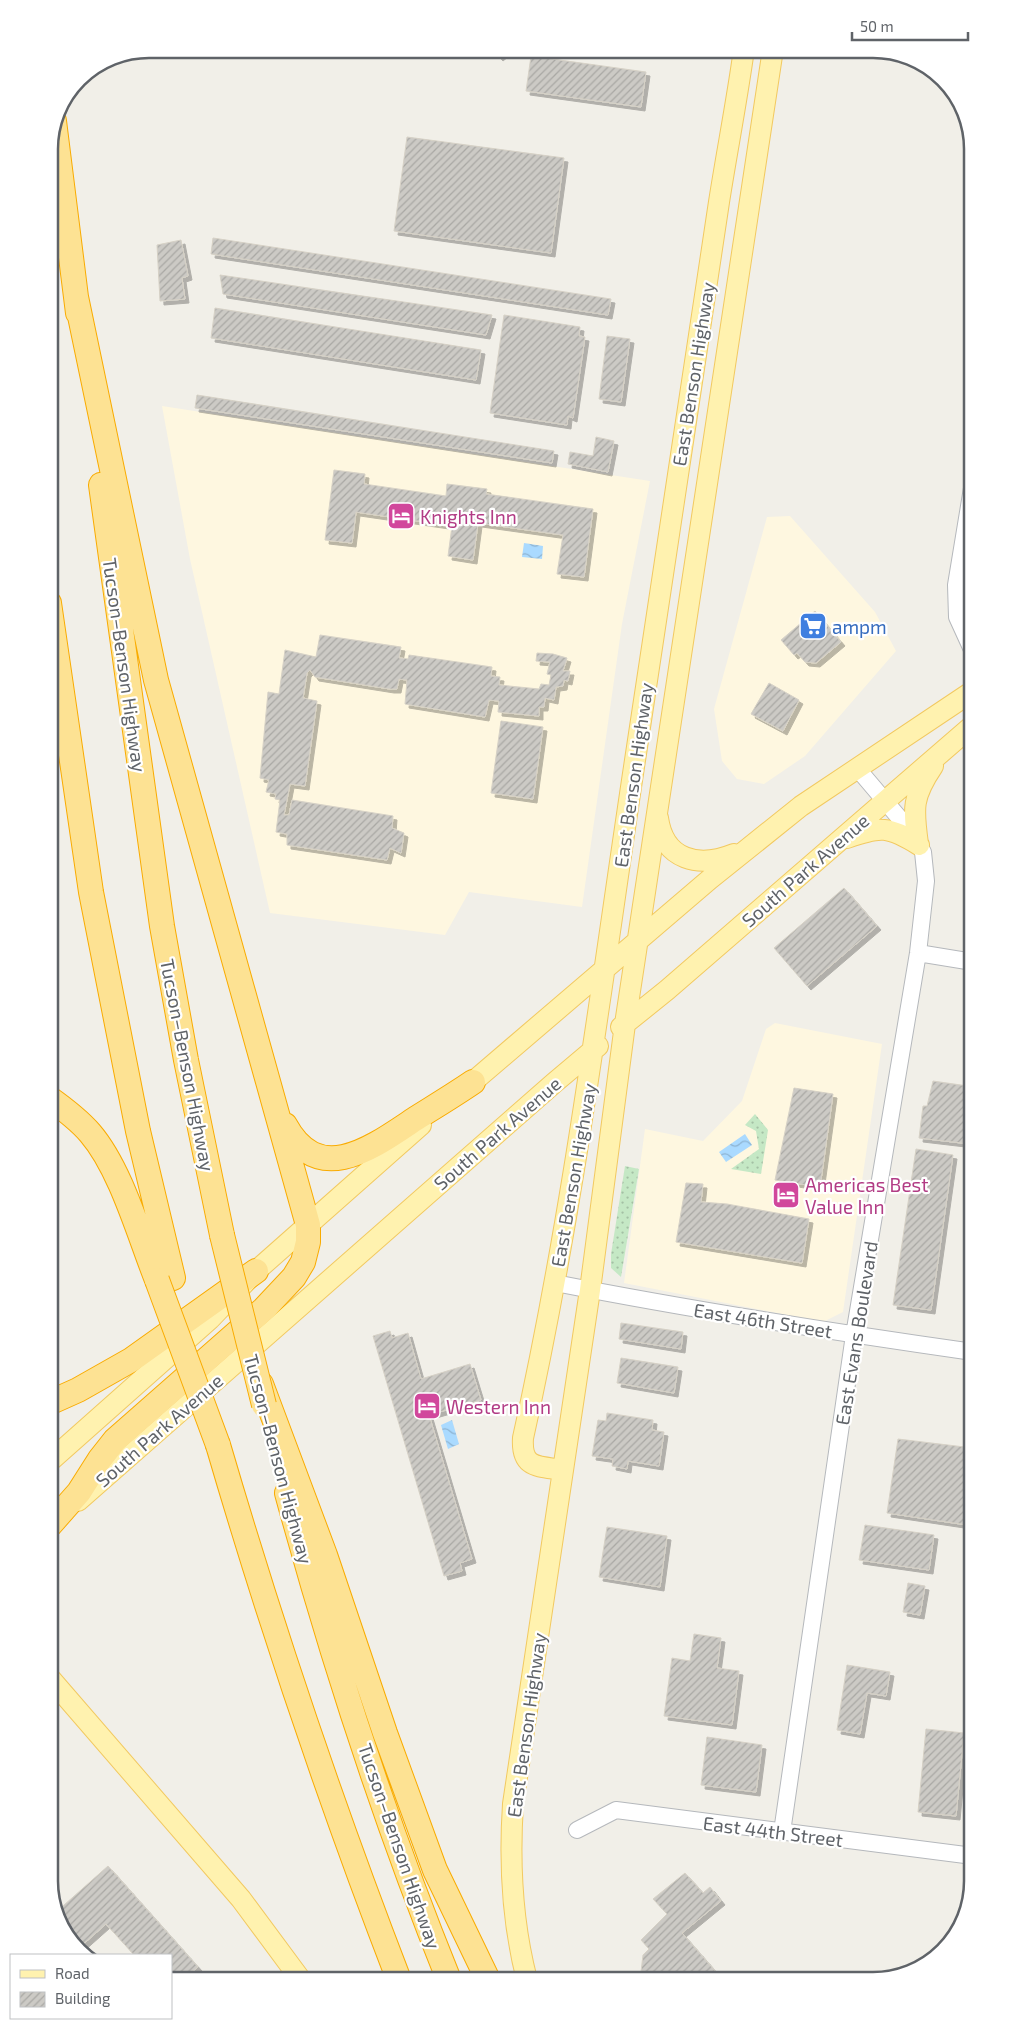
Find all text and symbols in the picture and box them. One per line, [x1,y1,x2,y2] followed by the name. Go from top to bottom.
[852,10,968,42] scale bar
[860,17,894,35] text: 50 m
[667,280,719,468] street label: East Benson Highway
[386,501,416,531] hotel icon: Knights Inn
[420,505,517,528] place label: Knights Inn
[99,556,151,774] street label: Tucson–Benson Highway
[798,611,828,641] supermarket icon: ampm
[832,615,887,638] place label: ampm
[609,681,657,869] street label: East Benson Highway
[737,809,873,931] street label: South Park Avenue
[156,957,220,1173] street label: Tucson–Benson Highway
[429,1072,565,1194] street label: South Park Avenue
[546,1081,600,1269] street label: East Benson Highway
[805,1173,928,1218] place label: Americas Best Value Inn
[771,1180,801,1210] hotel icon: Americas Best Value Inn
[830,1239,882,1427] street label: East Evans Boulevard
[692,1298,834,1342] street label: East 46th Street
[240,1352,318,1566] street label: Tucson–Benson Highway
[91,1369,227,1491] street label: South Park Avenue
[412,1391,442,1421] hotel icon: Western Inn
[446,1395,551,1418] place label: Western Inn
[502,1631,550,1819] street label: East Benson Highway
[354,1740,446,1952] street label: Tucson–Benson Highway
[702,1811,844,1851] street label: East 44th Street
[10,1954,172,2019] legend
[55,1964,90,1982] text: Road
[55,1989,111,2007] text: Building

